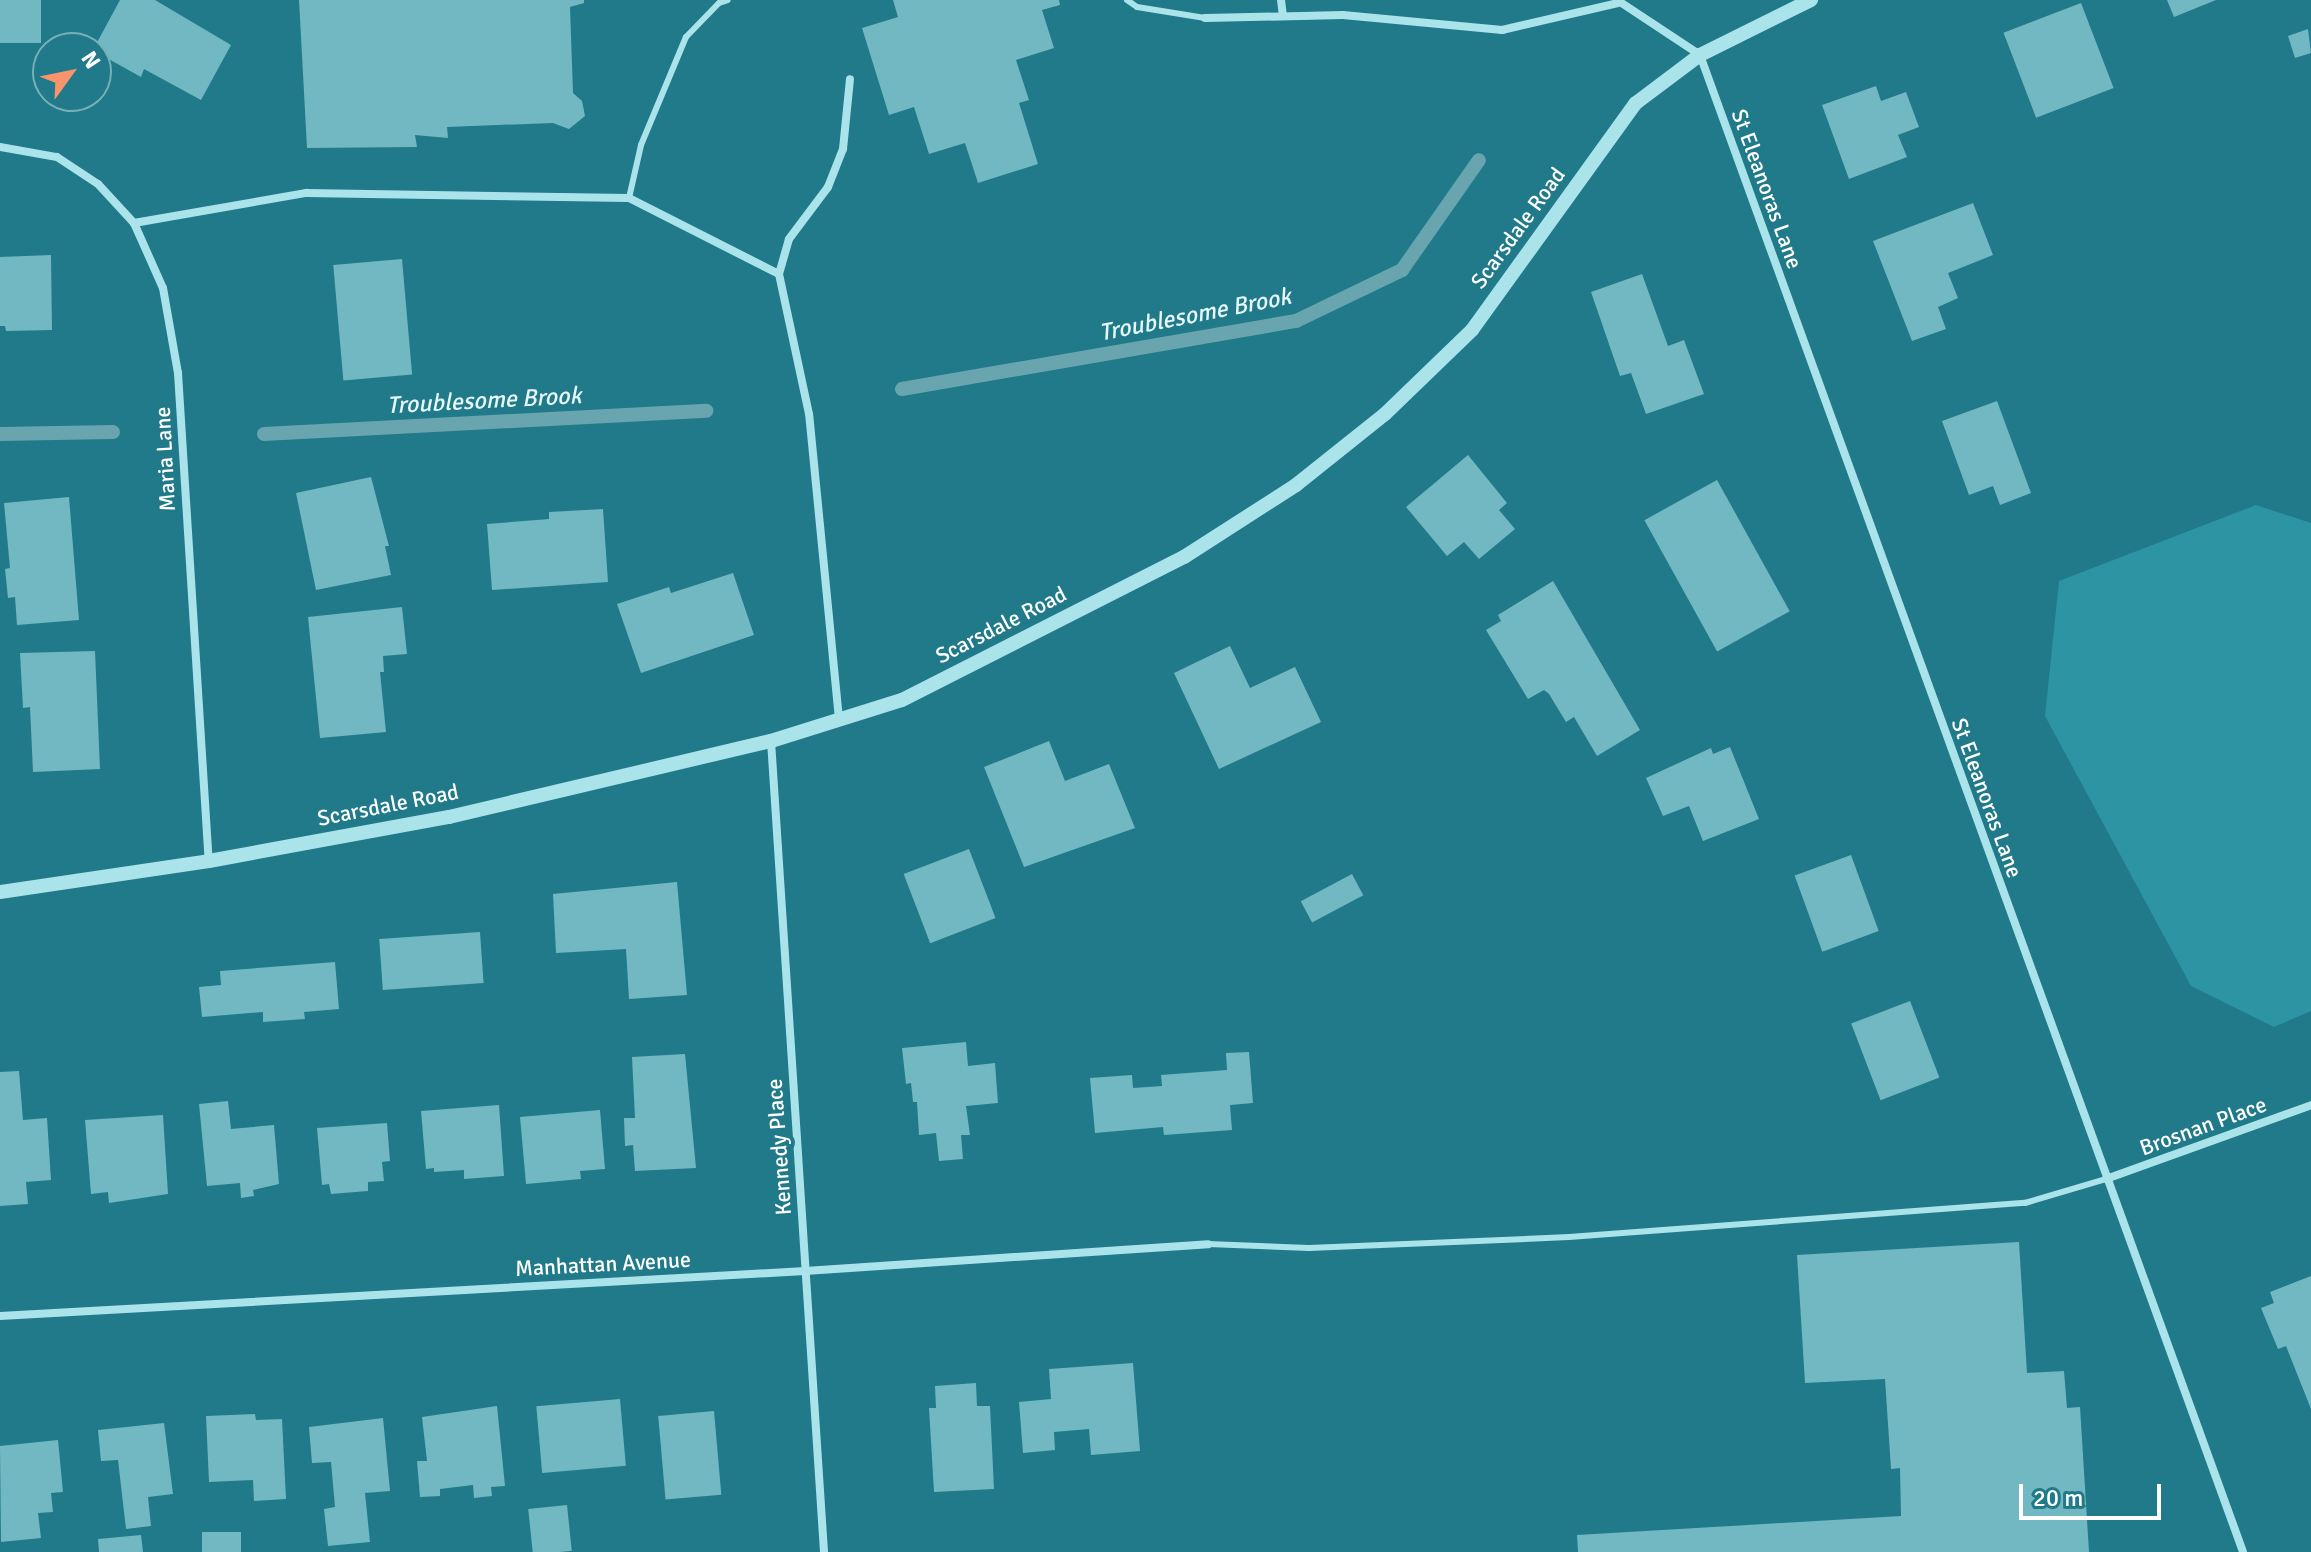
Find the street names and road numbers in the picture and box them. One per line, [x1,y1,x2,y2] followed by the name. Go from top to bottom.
[1726,106,1808,272] street label: St Eleanoras Lane
[1465,162,1571,294] street label: Scarsdale Road
[149,406,181,512] street label: Maria Lane
[931,581,1071,669] street label: Scarsdale Road
[1946,715,2028,881] street label: St Eleanoras Lane
[315,778,461,832] street label: Scarsdale Road
[761,1078,797,1216] street label: Kennedy Place
[2136,1091,2270,1161] street label: Brosnan Place
[514,1246,692,1282] street label: Manhattan Avenue

